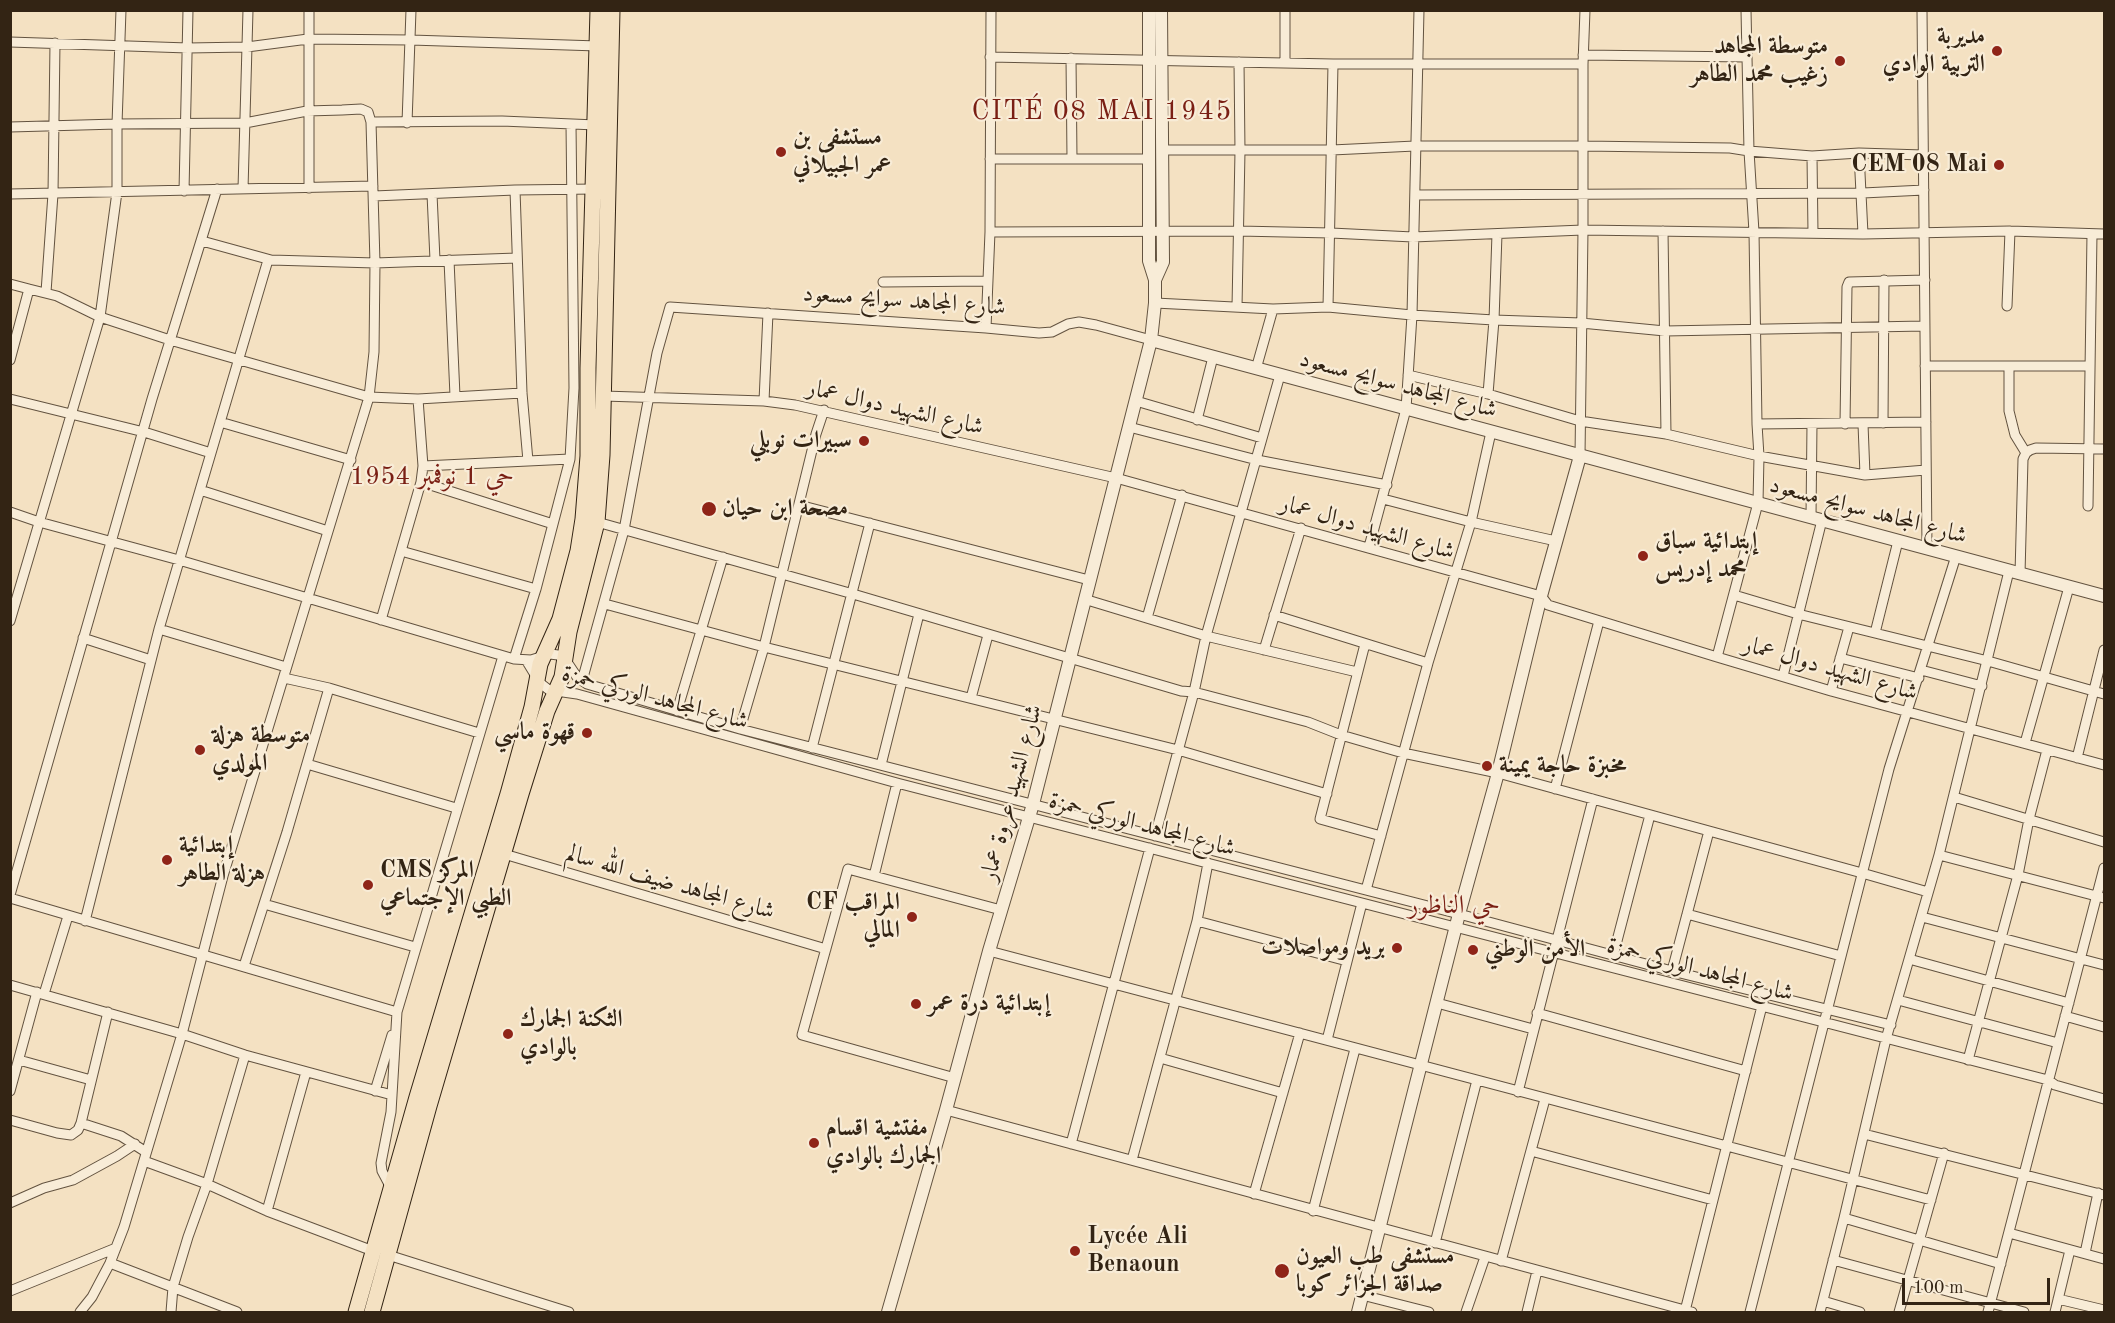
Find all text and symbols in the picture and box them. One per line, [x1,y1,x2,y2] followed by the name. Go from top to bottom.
[1883,23,1985,79] place label: مديربة التربية الوادي
[1690,33,1828,89] place label: متوسطة المجاهد زغيب محمد الطاهر
[1990,44,2004,58] marker: مديربة التربية الوادي
[1833,54,1847,68] marker: متوسطة المجاهد زغيب محمد الطاهر
[971,96,1233,128] district label: CITÉ 08 MAI 1945
[793,124,891,180] place label: مستشفى بن عمر الجبيلاني
[774,145,788,159] marker: مستشفى بن عمر الجبيلاني
[1851,151,1987,179] place label: CEM 08 Mai
[1992,158,2006,172] marker: CEM 08 Mai
[802,280,1006,322] street label: شارع المجاهد سوايح مسعود
[1296,345,1500,425] street label: شارع المجاهد سوايح مسعود
[804,374,986,442] street label: شارع الشهيد دوال عمار
[750,427,852,455] place label: سبيرات نوبلي
[857,434,871,448] marker: سبيرات نوبلي
[350,461,514,493] district label: حي 1 نوفمبر 1954
[1766,471,1970,551] street label: شارع المجاهد سوايح مسعود
[1276,489,1458,567] street label: شارع الشهيد دوال عمار
[722,495,848,523] place label: مصحة ابن حيان
[700,500,718,518] marker: مصحة ابن حيان
[1655,528,1757,584] place label: إبتدائية سباق محمد إدريس
[1636,549,1650,563] marker: إبتدائية سباق محمد إدريس
[1739,630,1921,708] street label: شارع الشهيد دوال عمار
[559,659,751,737] street label: شارع المجاهد الوركي حمزة
[975,701,1049,885] street label: شارع الشهيد عروة عمار
[494,719,575,747] place label: قهوة ماسي
[212,722,310,778] place label: متوسطة هزلة المولدي
[580,726,594,740] marker: قهوة ماسي
[193,743,207,757] marker: متوسطة هزلة المولدي
[1499,752,1626,780] place label: مخبزة حاجة يمينة
[1480,759,1494,773] marker: مخبزة حاجة يمينة
[1046,786,1238,864] street label: شارع المجاهد الوركي حمزة
[179,832,265,888] place label: إبتدائية هزلة الطاهر
[562,839,778,927] street label: شارع المجاهد ضيف الله سالم
[160,853,174,867] marker: إبتدائية هزلة الطاهر
[380,857,511,913] place label: CMS المركز الطبي الإجتماعي
[361,878,375,892] marker: CMS المركز الطبي الإجتماعي
[806,889,900,945] place label: CF المراقب المالي
[1408,890,1500,922] district label: حي الناظور
[905,910,919,924] marker: CF المراقب المالي
[1604,931,1796,1009] street label: شارع المجاهد الوركي حمزة
[1261,934,1385,962] place label: بريد ومواصلات
[1485,936,1585,964] place label: الأمن الوطني
[1390,941,1404,955] marker: بريد ومواصلات
[1466,943,1480,957] marker: الأمن الوطني
[928,990,1050,1018] place label: إبتدائية درة عمر
[909,997,923,1011] marker: إبتدائية درة عمر
[520,1006,623,1062] place label: الثكنة الجمارك بالوادي
[501,1027,515,1041] marker: الثكنة الجمارك بالوادي
[826,1115,941,1171] place label: مفتشية اقسام الجمارك بالوادي
[807,1136,821,1150] marker: مفتشية اقسام الجمارك بالوادي
[1087,1223,1188,1279] place label: Lycée Ali Benaoun
[1296,1243,1454,1299] place label: مستشفى طب العيون صداقة الجزائر كوبا
[1068,1244,1082,1258] marker: Lycée Ali Benaoun
[1273,1262,1291,1280] marker: مستشفى طب العيون صداقة الجزائر كوبا
[1905,1266,2054,1304] scale bar
[1913,1279,1964,1297] text: 100 m

